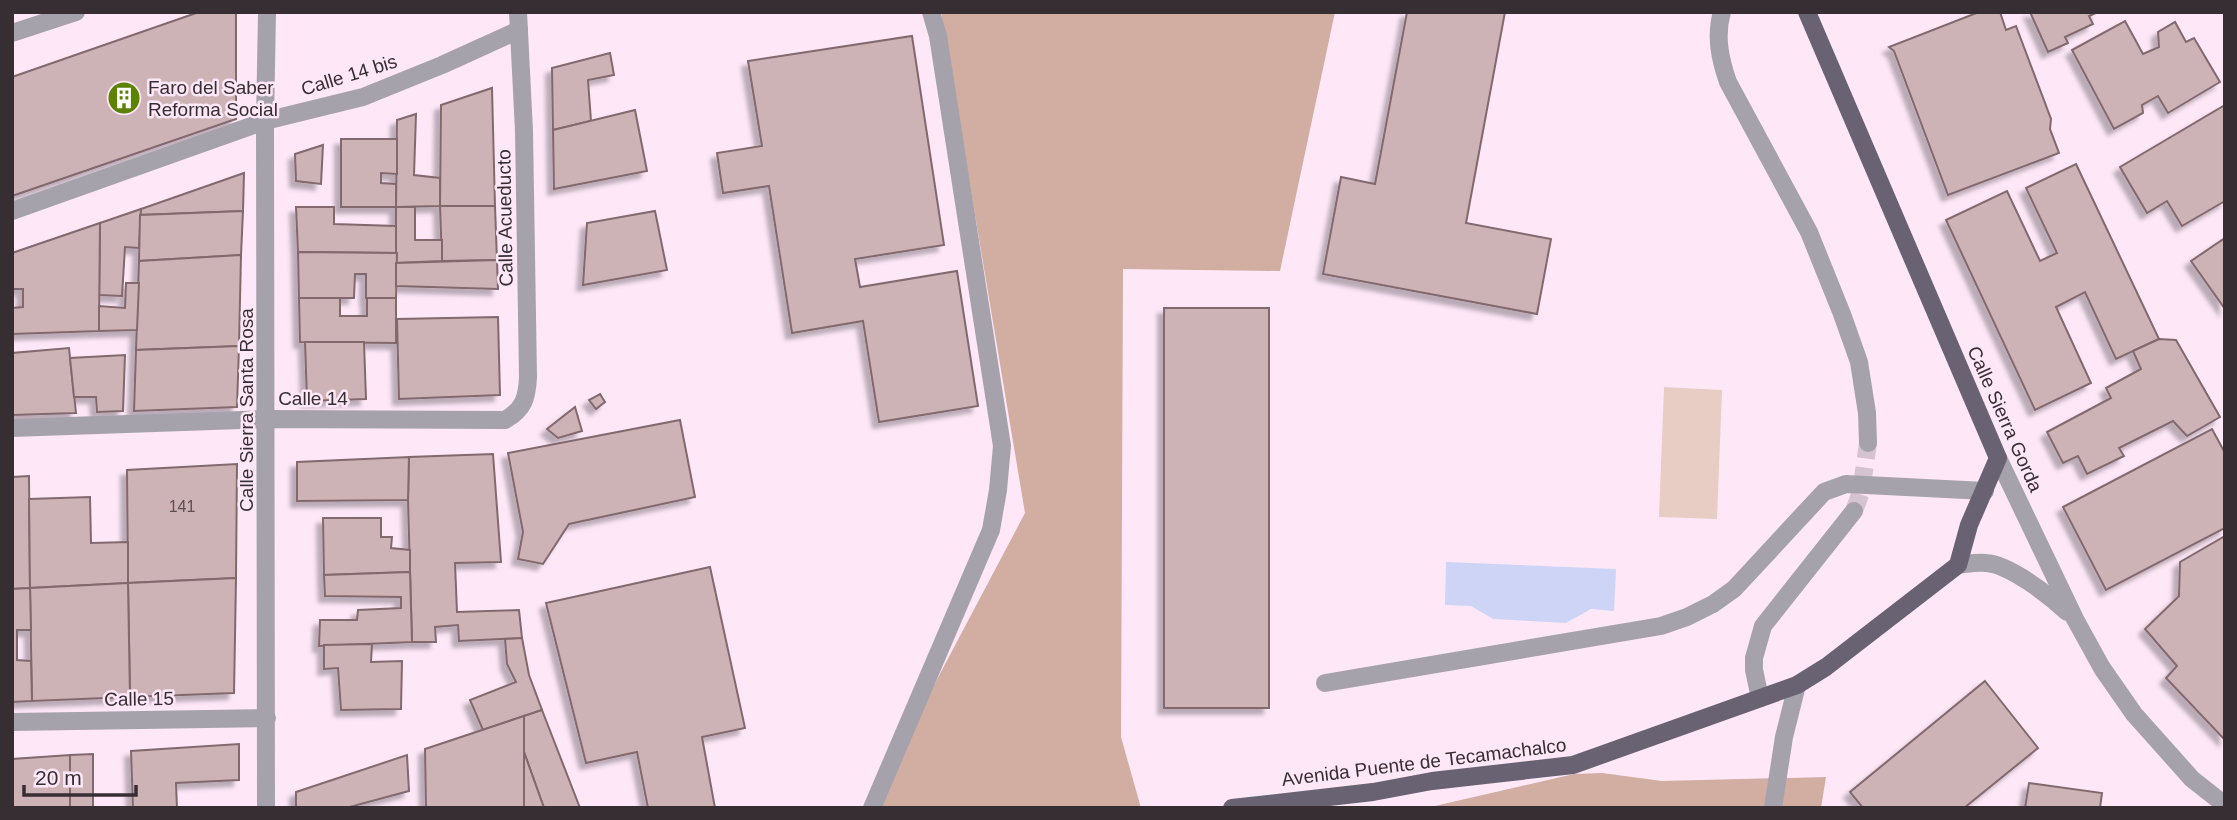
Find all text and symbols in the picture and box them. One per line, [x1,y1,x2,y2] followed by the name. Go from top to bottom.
[298,50,400,100] street label: Calle 14 bis
[148,77,278,120] place label: Faro del Saber Reforma Social
[105,79,143,117] building icon: Faro del Saber Reforma Social
[493,149,517,287] street label: Calle Acueducto
[236,308,257,512] street label: Calle Sierra Santa Rosa
[1963,343,2047,496] street label: Calle Sierra Gorda
[278,388,348,409] street label: Calle 14
[169,498,195,515] house number: 141
[104,688,174,710] street label: Calle 15
[1280,734,1568,790] street label: Avenida Puente de Tecamachalco
[24,754,136,798] scale bar
[35,766,82,789] text: 20 m

